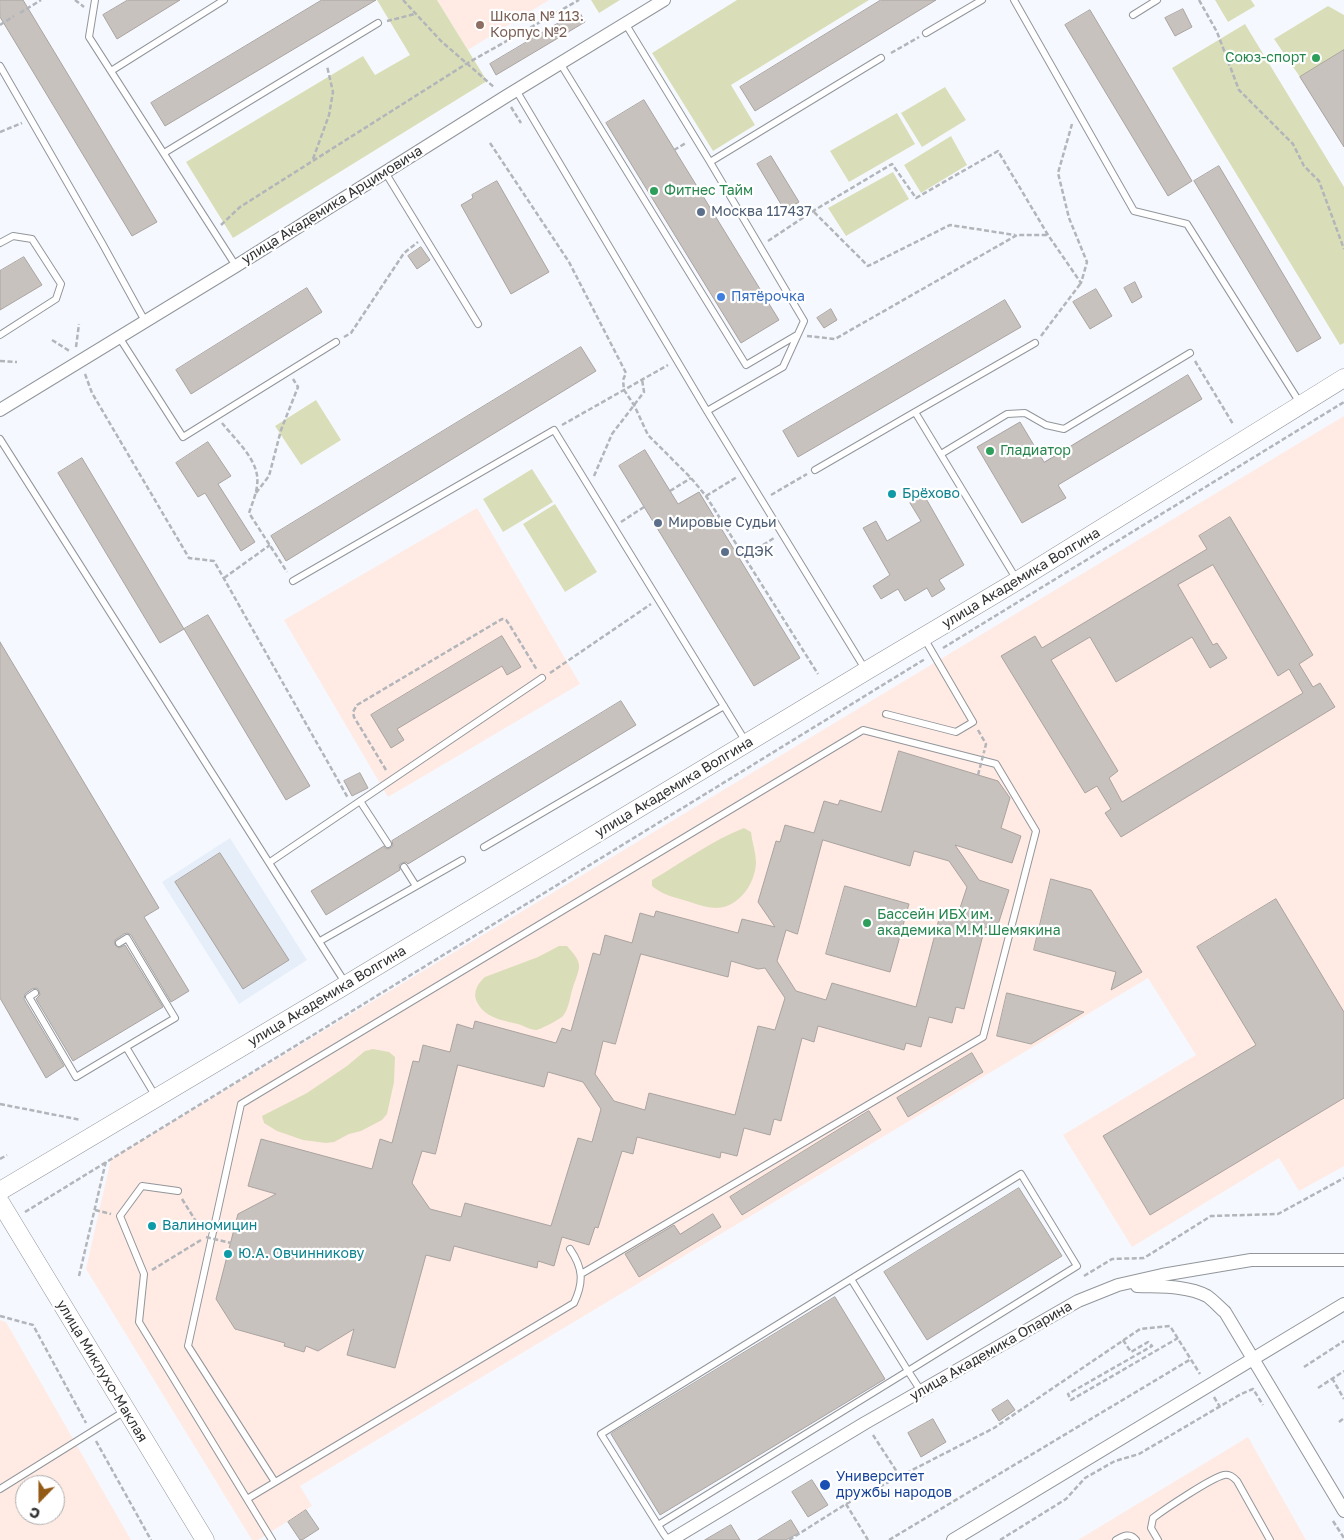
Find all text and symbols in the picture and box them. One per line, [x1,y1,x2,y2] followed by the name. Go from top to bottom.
[490,9,584,41] place label: Школа № 113. Корпус №2
[474,19,486,31] marker: Школа № 113. Корпус №2
[1225,50,1306,66] place label: Союз-спорт
[1310,52,1322,64] marker: Союз-спорт
[238,142,426,268] street label: улица Академика Арцимовича
[664,183,753,199] place label: Фитнес Тайм
[648,185,660,197] marker: Фитнес Тайм
[711,204,812,220] place label: Москва 117437
[695,206,707,218] marker: Москва 117437
[731,289,805,305] place label: Пятёрочка
[715,291,727,303] marker: Пятёрочка
[1000,443,1071,459] place label: Гладиатор
[984,445,996,457] marker: Гладиатор
[902,486,960,502] place label: Брёхово
[886,488,898,500] marker: Брёхово
[668,515,777,531] place label: Мировые Судьи
[652,517,664,529] marker: Мировые Судьи
[939,524,1103,632] street label: улица Академика Волгина
[735,544,773,560] place label: СДЭК
[719,546,731,558] marker: СДЭК
[592,733,756,841] street label: улица Академика Волгина
[877,907,1061,940] place label: Бассейн ИБХ им. академика М.М.Шемякина
[861,917,873,929] marker: Бассейн ИБХ им. академика М.М.Шемякина
[245,942,409,1050] street label: улица Академика Волгина
[162,1218,257,1234] place label: Валиномицин
[146,1220,158,1232] marker: Валиномицин
[238,1246,364,1262] place label: Ю.А. Овчинникову
[222,1248,234,1260] marker: Ю.А. Овчинникову
[53,1297,151,1445] street label: улица Миклухо-Маклая
[907,1298,1075,1404] street label: улица Академика Опарина
[836,1469,952,1501] place label: Университет дружбы народов
[15,1475,65,1525] north arrow
[818,1478,832,1492] marker: Университет дружбы народов
[27,1504,42,1523] text: С

